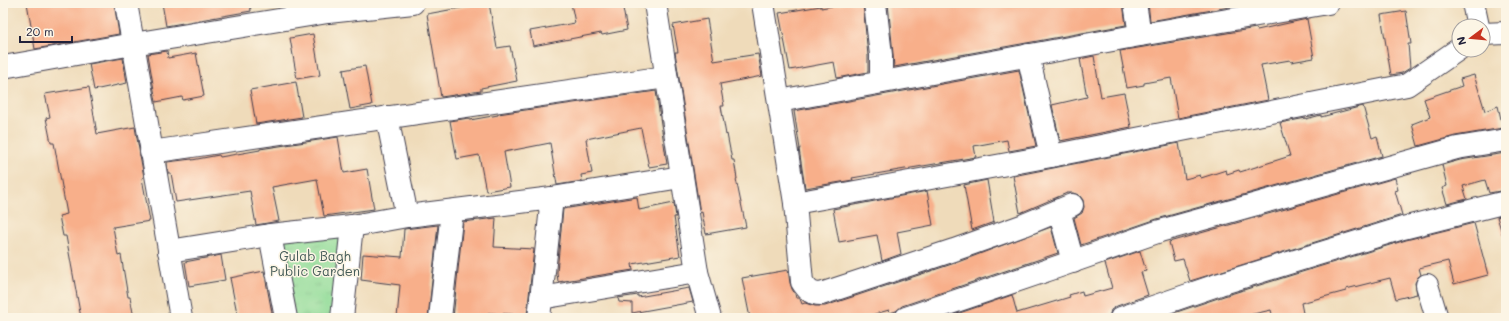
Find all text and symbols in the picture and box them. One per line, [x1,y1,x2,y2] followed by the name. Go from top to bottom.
[20,18,72,44] scale bar
[1451,18,1491,58] north arrow
[26,23,54,39] text: 20 m
[1453,35,1469,47] text: N
[270,247,360,279] park label: Gulab Bagh Public Garden

